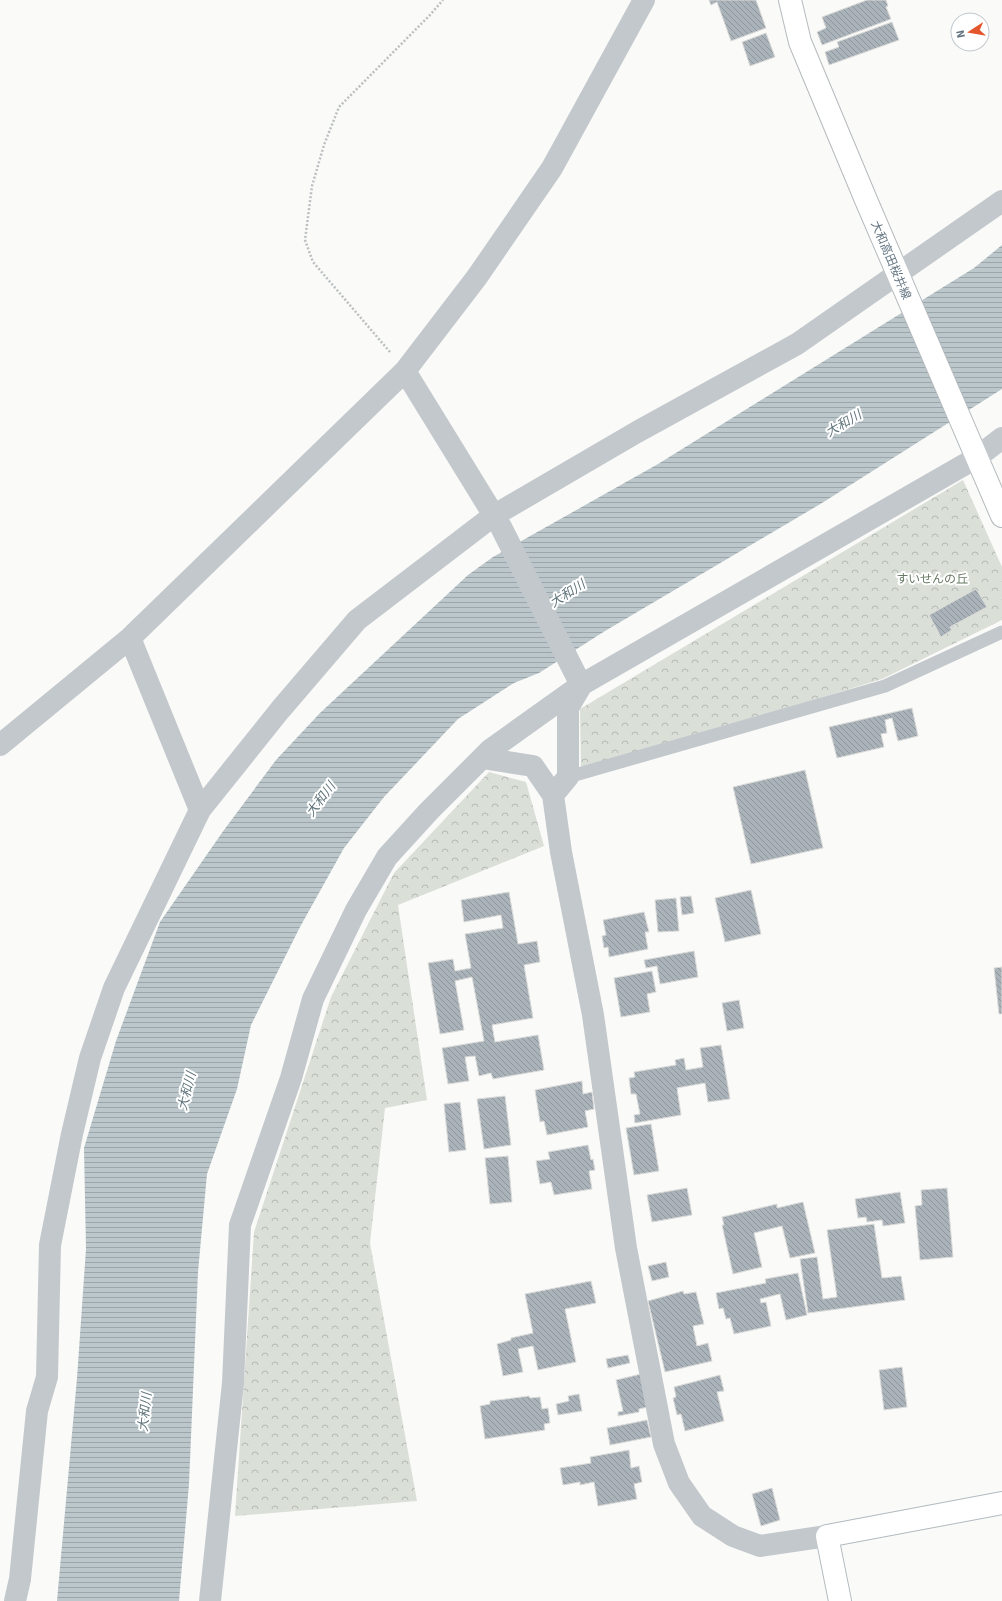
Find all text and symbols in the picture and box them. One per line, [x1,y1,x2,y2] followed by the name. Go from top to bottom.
[950,12,990,52] north arrow
[954,29,968,39] text: N
[867,219,914,302] street label: 大和高田桜井線
[823,406,866,441] water label: 大和川
[896,572,968,587] park label: すいせんの丘
[547,575,590,611] water label: 大和川
[303,778,340,820] water label: 大和川
[174,1068,200,1112] water label: 大和川
[135,1390,155,1432] water label: 大和川

